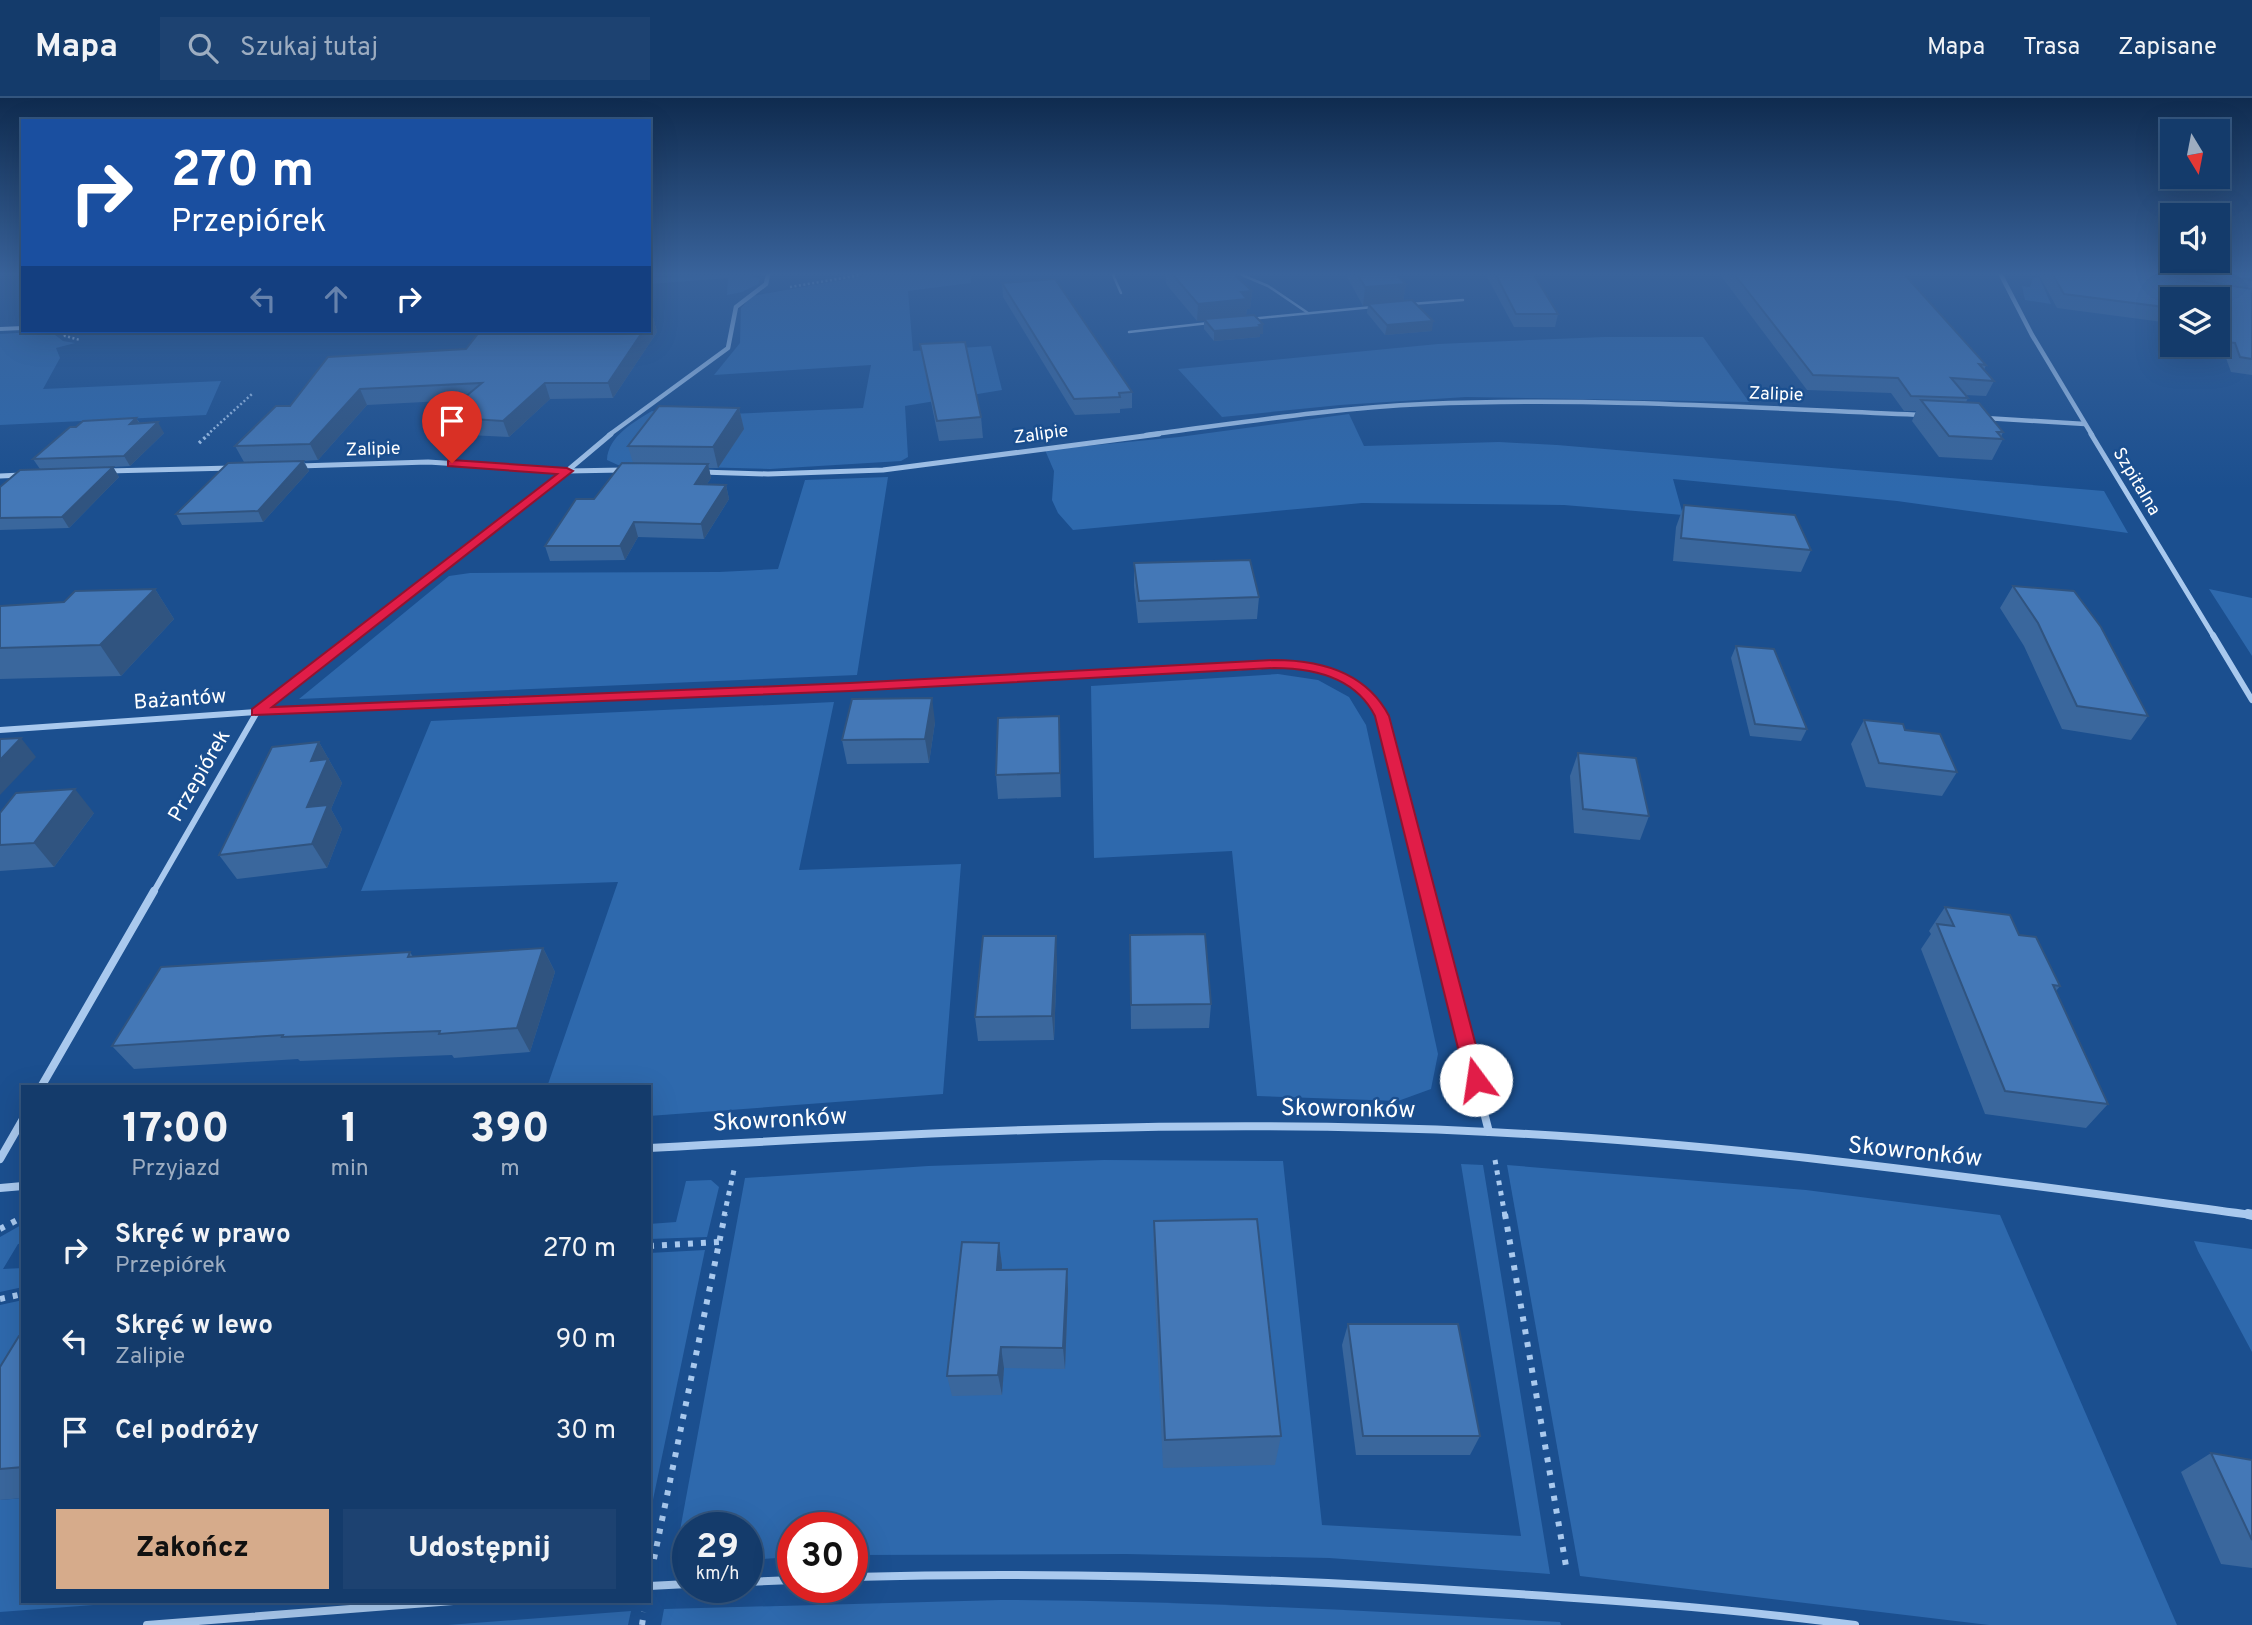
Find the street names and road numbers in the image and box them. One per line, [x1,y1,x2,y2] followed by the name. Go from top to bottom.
[1748,383,1804,407] street label: Zalipie
[1012,420,1070,450] street label: Zalipie
[345,438,401,462] street label: Zalipie
[2107,444,2165,520] street label: Szpitalna
[133,683,227,717] street label: Bażantów
[163,725,237,827] street label: Przepiórek
[1280,1094,1416,1126] street label: Skowronków
[712,1102,848,1140] street label: Skowronków
[1846,1131,1984,1175] street label: Skowronków

